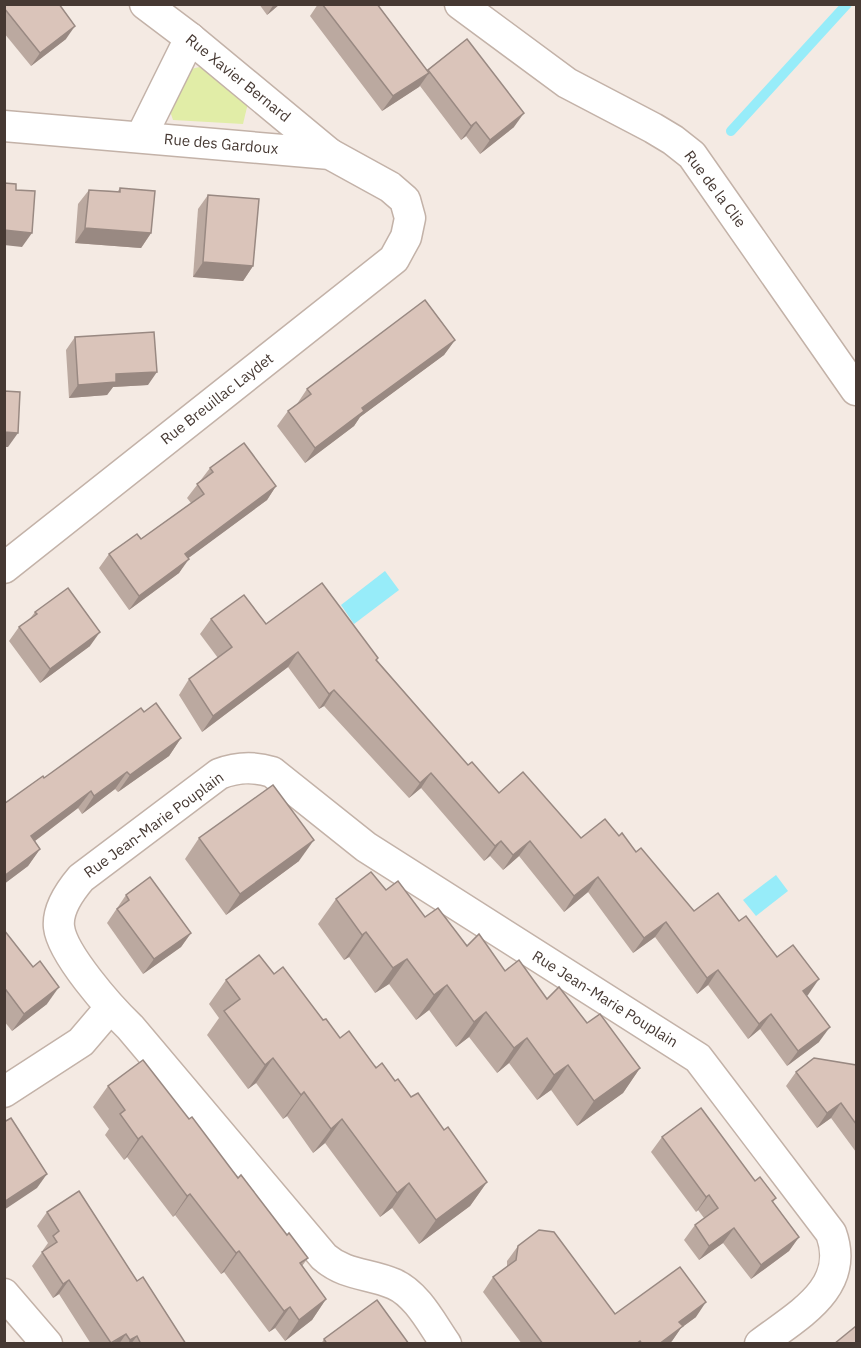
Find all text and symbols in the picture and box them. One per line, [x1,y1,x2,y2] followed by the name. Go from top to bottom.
[182,30,295,126] street label: Rue Xavier Bernard
[163,129,279,158] street label: Rue des Gardoux
[680,146,750,231] street label: Rue de la Clie
[157,349,277,449] street label: Rue Breuillac Laydet
[80,767,227,882] street label: Rue Jean-Marie Pouplain
[529,946,682,1051] street label: Rue Jean-Marie Pouplain

